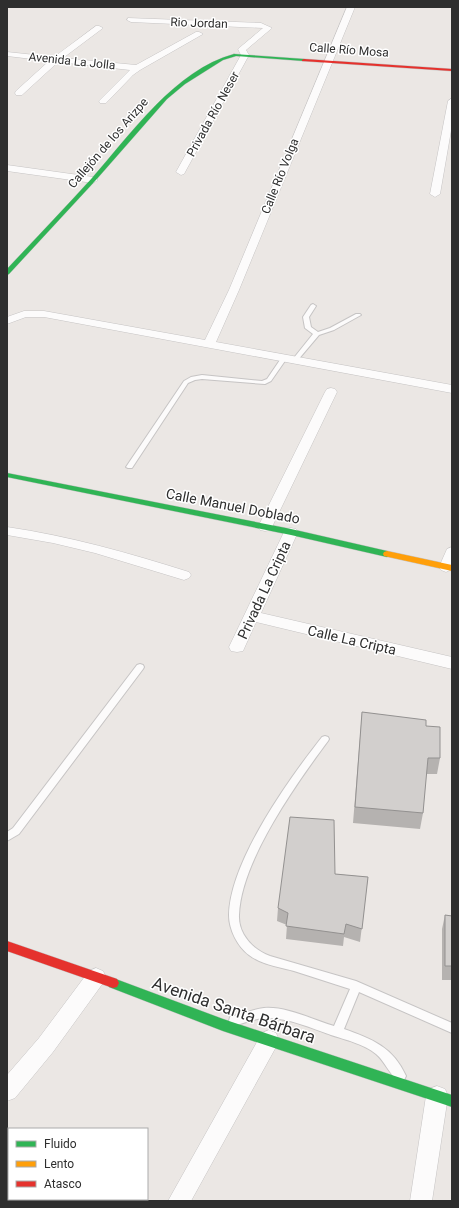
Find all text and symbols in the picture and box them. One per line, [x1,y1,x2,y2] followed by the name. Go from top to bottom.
[170,15,228,31] street label: Rio Jordan
[309,40,389,60] street label: Calle Río Mosa
[28,49,116,73] street label: Avenida La Jolla
[184,69,242,159] street label: Privada Río Neser
[65,95,151,191] street label: Callejón de los Arizpe
[259,136,301,216] street label: Calle Río Volga
[165,485,301,527] street label: Calle Manuel Doblado
[234,538,294,642] street label: Privada La Cripta
[306,622,398,658] street label: Calle La Cripta
[150,973,318,1047] street label: Avenida Santa Bárbara
[8,1128,148,1200] legend
[44,1137,77,1151] text: Fluido
[44,1157,74,1171] text: Lento
[44,1177,82,1191] text: Atasco

